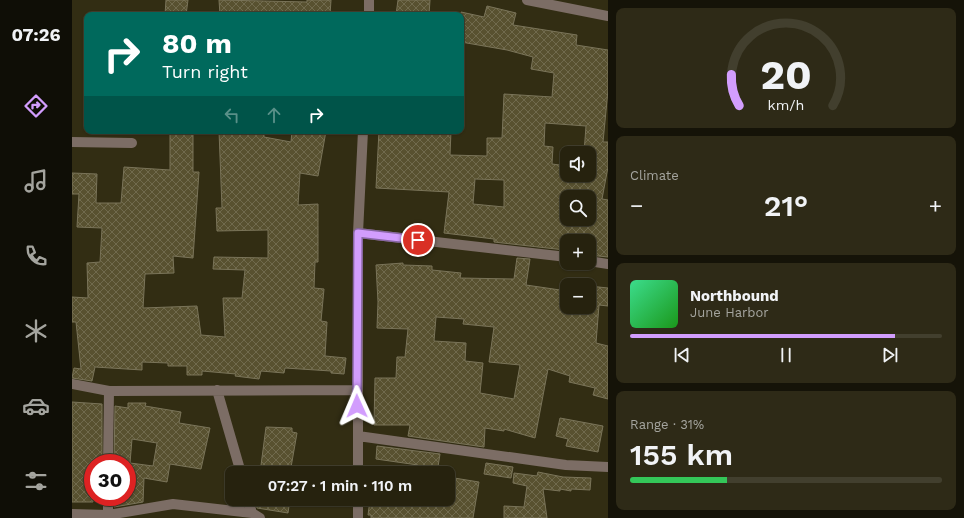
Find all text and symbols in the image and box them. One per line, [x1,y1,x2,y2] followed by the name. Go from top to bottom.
[12,24,61,45] text: 07:26
[162,27,232,60] text: 80 m
[96,28,148,80] icon: right
[760,50,812,99] text: 20
[162,61,248,82] text: Turn right
[22,92,50,120] icon: directions
[768,96,804,112] text: km/h
[221,104,243,126] icon: left
[263,104,285,126] icon: ahead
[305,104,327,126] icon: right
[560,146,596,314] map controls
[560,146,596,182] button: sound
[22,167,50,195] icon: music
[630,168,679,183] text: Climate
[764,188,808,223] text: 21°
[560,190,596,226] button: search
[630,193,643,218] text: −
[929,193,942,218] text: +
[401,223,435,257] pin
[407,229,429,251] icon: arrive
[560,234,596,270] button: +
[22,242,50,270] icon: phone
[560,278,596,314] button: −
[690,287,779,305] text: Northbound
[690,305,769,320] text: June Harbor
[22,317,50,345] icon: climate
[671,344,693,366] icon: previous
[775,344,797,366] icon: pause
[879,344,901,366] icon: next
[336,385,378,427] position arrow
[22,392,50,420] icon: car
[630,417,704,432] text: Range · 31%
[630,437,733,472] text: 155 km
[84,454,136,506] speed limit sign: 30
[22,467,50,495] icon: filters
[268,477,412,495] text: 07:27 · 1 min · 110 m

